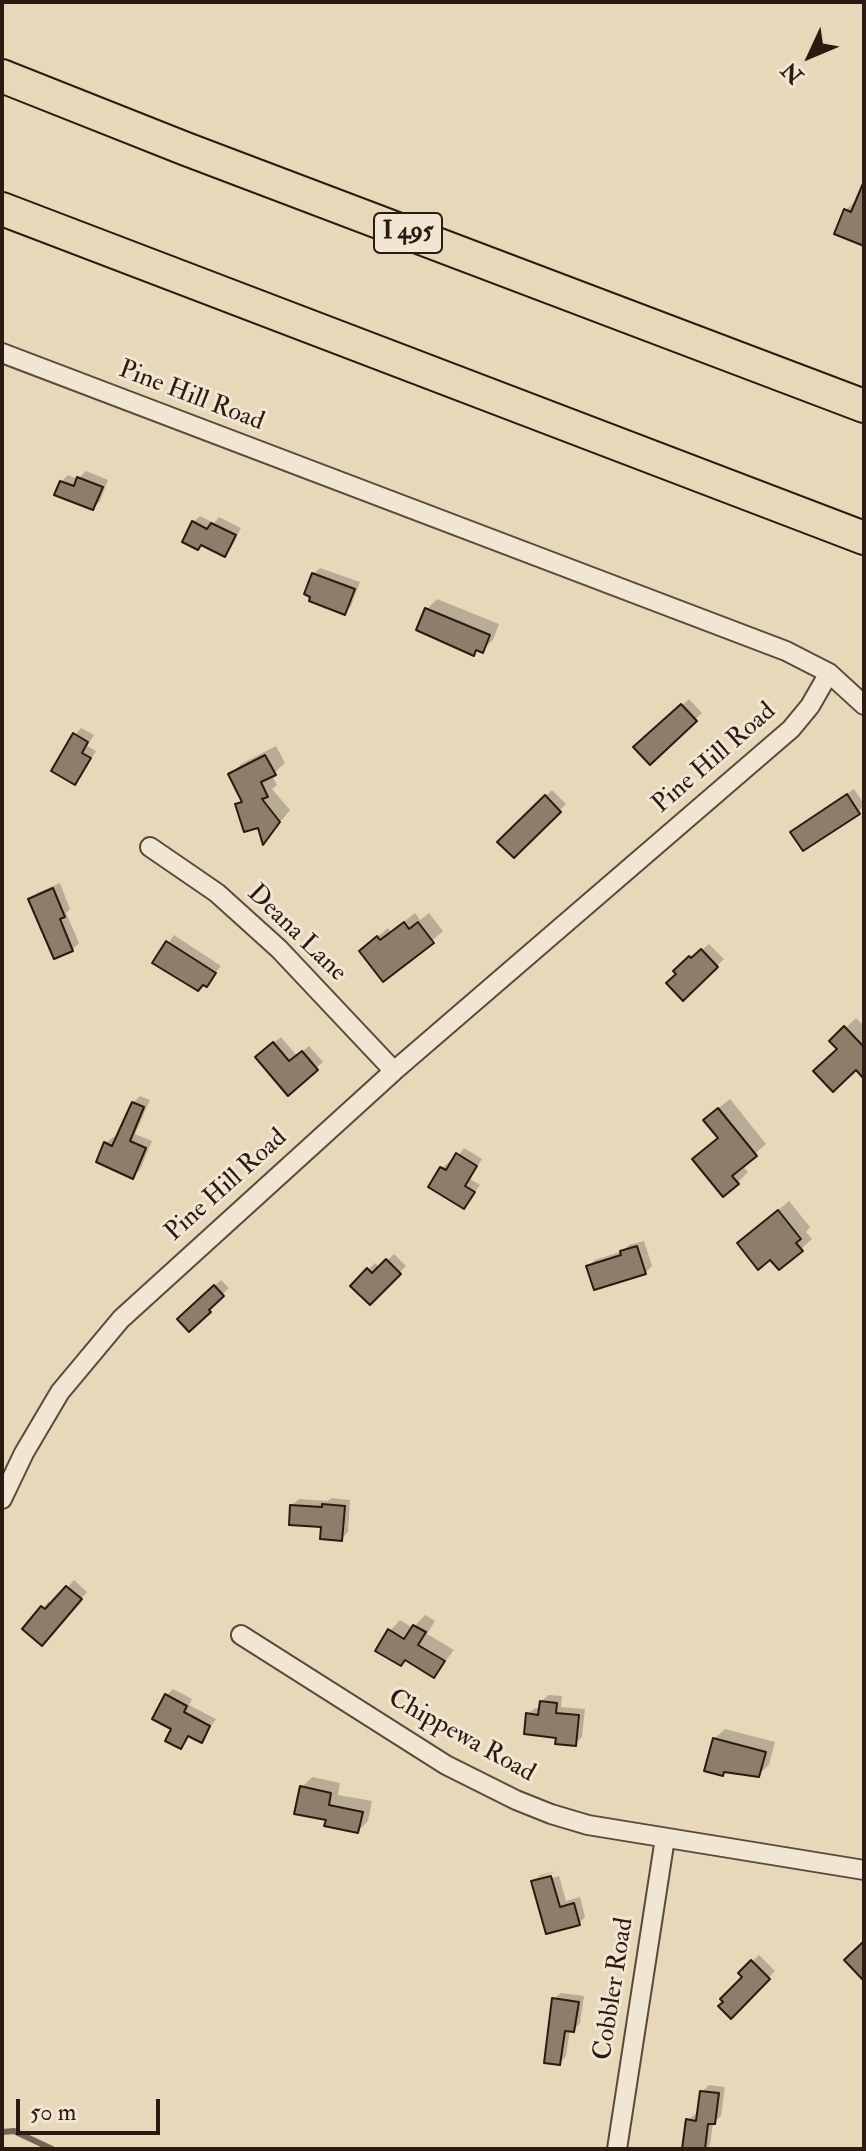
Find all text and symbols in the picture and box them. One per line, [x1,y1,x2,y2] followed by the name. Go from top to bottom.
[770,16,850,96] north arrow
[776,56,810,89] text: N
[374,213,442,253] road number: I 495
[114,355,268,439] street label: Pine Hill Road
[647,697,783,821] street label: Pine Hill Road
[240,879,352,989] street label: Deana Lane
[160,1123,294,1249] street label: Pine Hill Road
[382,1684,540,1790] street label: Chippewa Road
[588,1916,642,2062] street label: Cobbler Road
[20,2083,164,2133] scale bar
[30,2097,76,2128] text: 50 m

